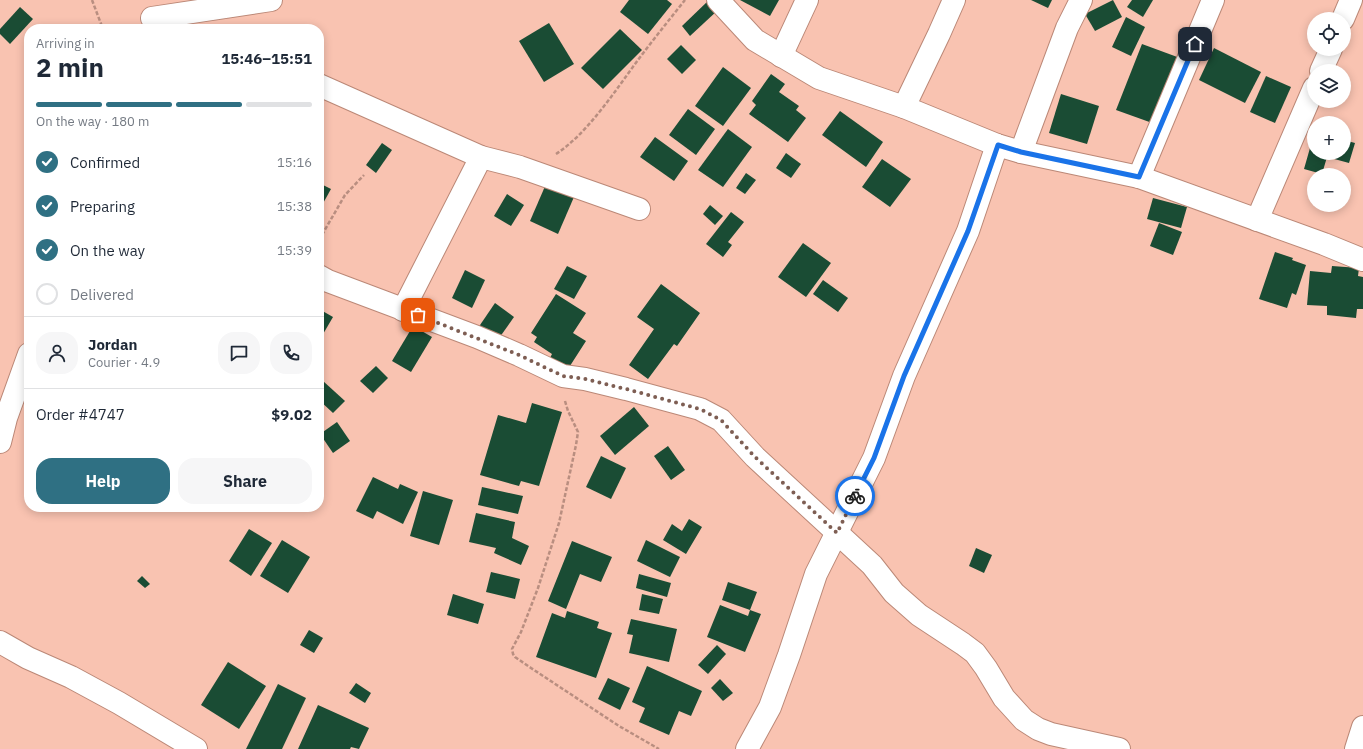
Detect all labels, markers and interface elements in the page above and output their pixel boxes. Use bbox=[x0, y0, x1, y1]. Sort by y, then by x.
map controls bbox=[1307, 12, 1351, 212]
button: locate bbox=[1307, 12, 1351, 56]
pin bbox=[1178, 27, 1212, 61]
icon: home bbox=[1184, 33, 1206, 55]
text: Arriving in bbox=[36, 35, 95, 52]
text: 15:46–15:51 bbox=[221, 49, 312, 68]
text: 2 min bbox=[36, 50, 104, 84]
button: layers bbox=[1307, 64, 1351, 108]
text: On the way · 180 m bbox=[36, 113, 149, 130]
button: + bbox=[1307, 116, 1351, 160]
icon: check bbox=[36, 151, 58, 173]
text: Confirmed bbox=[70, 153, 140, 172]
text: 15:16 bbox=[277, 154, 312, 171]
button: − bbox=[1307, 168, 1351, 212]
icon: check bbox=[36, 195, 58, 217]
text: Preparing bbox=[70, 197, 135, 216]
text: 15:38 bbox=[277, 198, 312, 215]
icon: check bbox=[36, 239, 58, 261]
text: On the way bbox=[70, 241, 145, 260]
text: 15:39 bbox=[277, 242, 312, 259]
text: Delivered bbox=[70, 285, 134, 304]
pin bbox=[401, 298, 435, 332]
icon: bag bbox=[407, 304, 429, 326]
button: person bbox=[36, 332, 78, 374]
button: chat bbox=[218, 332, 260, 374]
button: phone bbox=[270, 332, 312, 374]
text: Jordan bbox=[88, 335, 137, 354]
text: Courier · 4.9 bbox=[88, 354, 160, 371]
text: Order #4747 bbox=[36, 405, 125, 424]
text: $9.02 bbox=[271, 405, 312, 424]
button: Help bbox=[36, 458, 170, 504]
button: Share bbox=[178, 458, 312, 504]
courier bbox=[835, 476, 875, 516]
icon: bike bbox=[844, 485, 866, 507]

